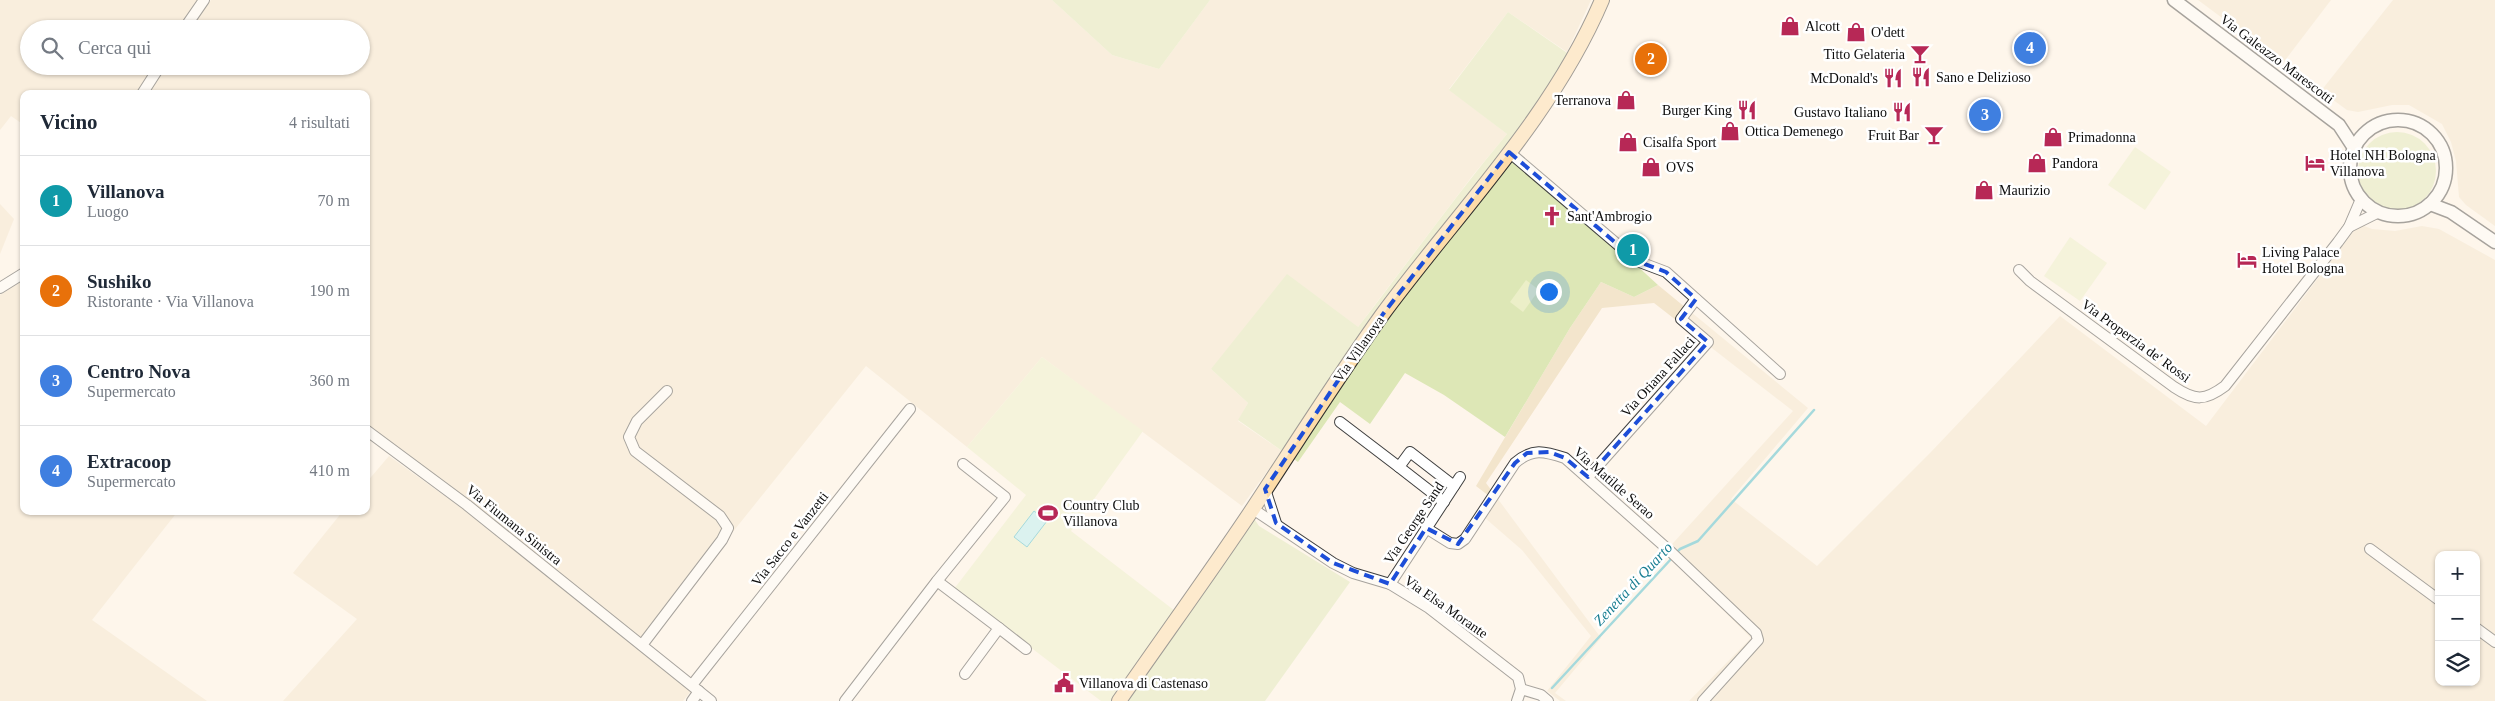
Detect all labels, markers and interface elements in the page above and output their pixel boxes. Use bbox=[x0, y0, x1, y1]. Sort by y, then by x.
street label: Via Galeazzo Marescotti bbox=[2217, 11, 2337, 107]
shop icon: Alcott bbox=[1779, 15, 1801, 37]
place label: Alcott bbox=[1805, 19, 1840, 34]
search box bbox=[20, 20, 370, 75]
shop icon: O'dett bbox=[1845, 21, 1867, 43]
place label: O'dett bbox=[1871, 25, 1905, 40]
pin: 4 bbox=[2014, 29, 2046, 67]
icon: search bbox=[38, 34, 66, 62]
text: Cerca qui bbox=[78, 37, 151, 58]
pin: 2 bbox=[1635, 40, 1667, 78]
bar icon: Titto Gelateria bbox=[1909, 43, 1931, 65]
place label: Titto Gelateria bbox=[1823, 47, 1906, 62]
restaurant icon: Sano e Delizioso bbox=[1910, 66, 1932, 88]
restaurant icon: McDonald's bbox=[1882, 67, 1904, 89]
place label: Sano e Delizioso bbox=[1936, 70, 2031, 85]
place label: McDonald's bbox=[1810, 71, 1878, 86]
shop icon: Terranova bbox=[1615, 89, 1637, 111]
place label: Terranova bbox=[1554, 93, 1612, 108]
pin: 3 bbox=[1969, 96, 2001, 134]
restaurant icon: Burger King bbox=[1736, 99, 1758, 121]
restaurant icon: Gustavo Italiano bbox=[1891, 101, 1913, 123]
place label: Burger King bbox=[1662, 103, 1732, 118]
place label: Gustavo Italiano bbox=[1794, 105, 1887, 120]
text: Vicino bbox=[40, 110, 98, 134]
text: 4 risultati bbox=[289, 114, 350, 131]
shop icon: Ottica Demenego bbox=[1719, 120, 1741, 142]
place label: Ottica Demenego bbox=[1745, 124, 1843, 139]
bar icon: Fruit Bar bbox=[1923, 124, 1945, 146]
shop icon: Primadonna bbox=[2042, 126, 2064, 148]
place label: Fruit Bar bbox=[1868, 128, 1919, 143]
place label: Primadonna bbox=[2068, 130, 2136, 145]
shop icon: Cisalfa Sport bbox=[1617, 131, 1639, 153]
place label: Cisalfa Sport bbox=[1643, 135, 1717, 150]
place label: Hotel NH Bologna Villanova bbox=[2330, 148, 2437, 179]
shop icon: Pandora bbox=[2026, 152, 2048, 174]
hotel icon: Hotel NH Bologna Villanova bbox=[2304, 152, 2326, 174]
shop icon: OVS bbox=[1640, 156, 1662, 178]
place label: Pandora bbox=[2052, 156, 2099, 171]
place label: OVS bbox=[1666, 160, 1694, 175]
shop icon: Maurizio bbox=[1973, 179, 1995, 201]
text: Villanova bbox=[87, 181, 164, 202]
place label: Maurizio bbox=[1999, 183, 2050, 198]
text: 1 bbox=[52, 192, 60, 209]
text: 70 m bbox=[318, 192, 350, 209]
text: Luogo bbox=[87, 203, 129, 220]
church icon: Sant'Ambrogio bbox=[1541, 205, 1563, 227]
place label: Sant'Ambrogio bbox=[1567, 209, 1652, 224]
pin: 1 bbox=[1617, 231, 1649, 269]
place label: Living Palace Hotel Bologna bbox=[2262, 245, 2345, 276]
hotel icon: Living Palace Hotel Bologna bbox=[2236, 249, 2258, 271]
text: Sushiko bbox=[87, 271, 151, 292]
your location bbox=[1536, 279, 1562, 305]
text: 2 bbox=[52, 282, 60, 299]
text: 190 m bbox=[310, 282, 350, 299]
text: Ristorante · Via Villanova bbox=[87, 293, 254, 310]
street label: Via Properzia de' Rossi bbox=[2079, 297, 2193, 385]
street label: Via Villanova bbox=[1331, 313, 1388, 385]
street label: Via Oriana Fallaci bbox=[1618, 334, 1698, 420]
text: Centro Nova bbox=[87, 361, 191, 382]
text: 3 bbox=[52, 372, 60, 389]
text: 360 m bbox=[310, 372, 350, 389]
text: Supermercato bbox=[87, 383, 176, 400]
street label: Via Matilde Serao bbox=[1571, 444, 1657, 522]
text: Extracoop bbox=[87, 451, 171, 472]
text: 4 bbox=[52, 462, 60, 479]
text: 410 m bbox=[310, 462, 350, 479]
text: Supermercato bbox=[87, 473, 176, 490]
street label: Via George Sand bbox=[1381, 479, 1447, 567]
street label: Via Fiumana Sinistra bbox=[463, 482, 565, 568]
street label: Via Sacco e Vanzetti bbox=[749, 489, 831, 589]
place label: Country Club Villanova bbox=[1063, 498, 1140, 529]
sports icon: Country Club Villanova bbox=[1037, 502, 1059, 524]
water label: Zenetta di Quarto bbox=[1590, 539, 1676, 629]
map controls bbox=[2435, 551, 2480, 686]
button: + bbox=[2435, 551, 2480, 596]
street label: Via Elsa Morante bbox=[1402, 573, 1490, 641]
button: − bbox=[2435, 596, 2480, 641]
button: layers bbox=[2435, 641, 2480, 686]
public building icon: Villanova di Castenaso bbox=[1053, 672, 1075, 694]
place label: Villanova di Castenaso bbox=[1079, 676, 1208, 691]

